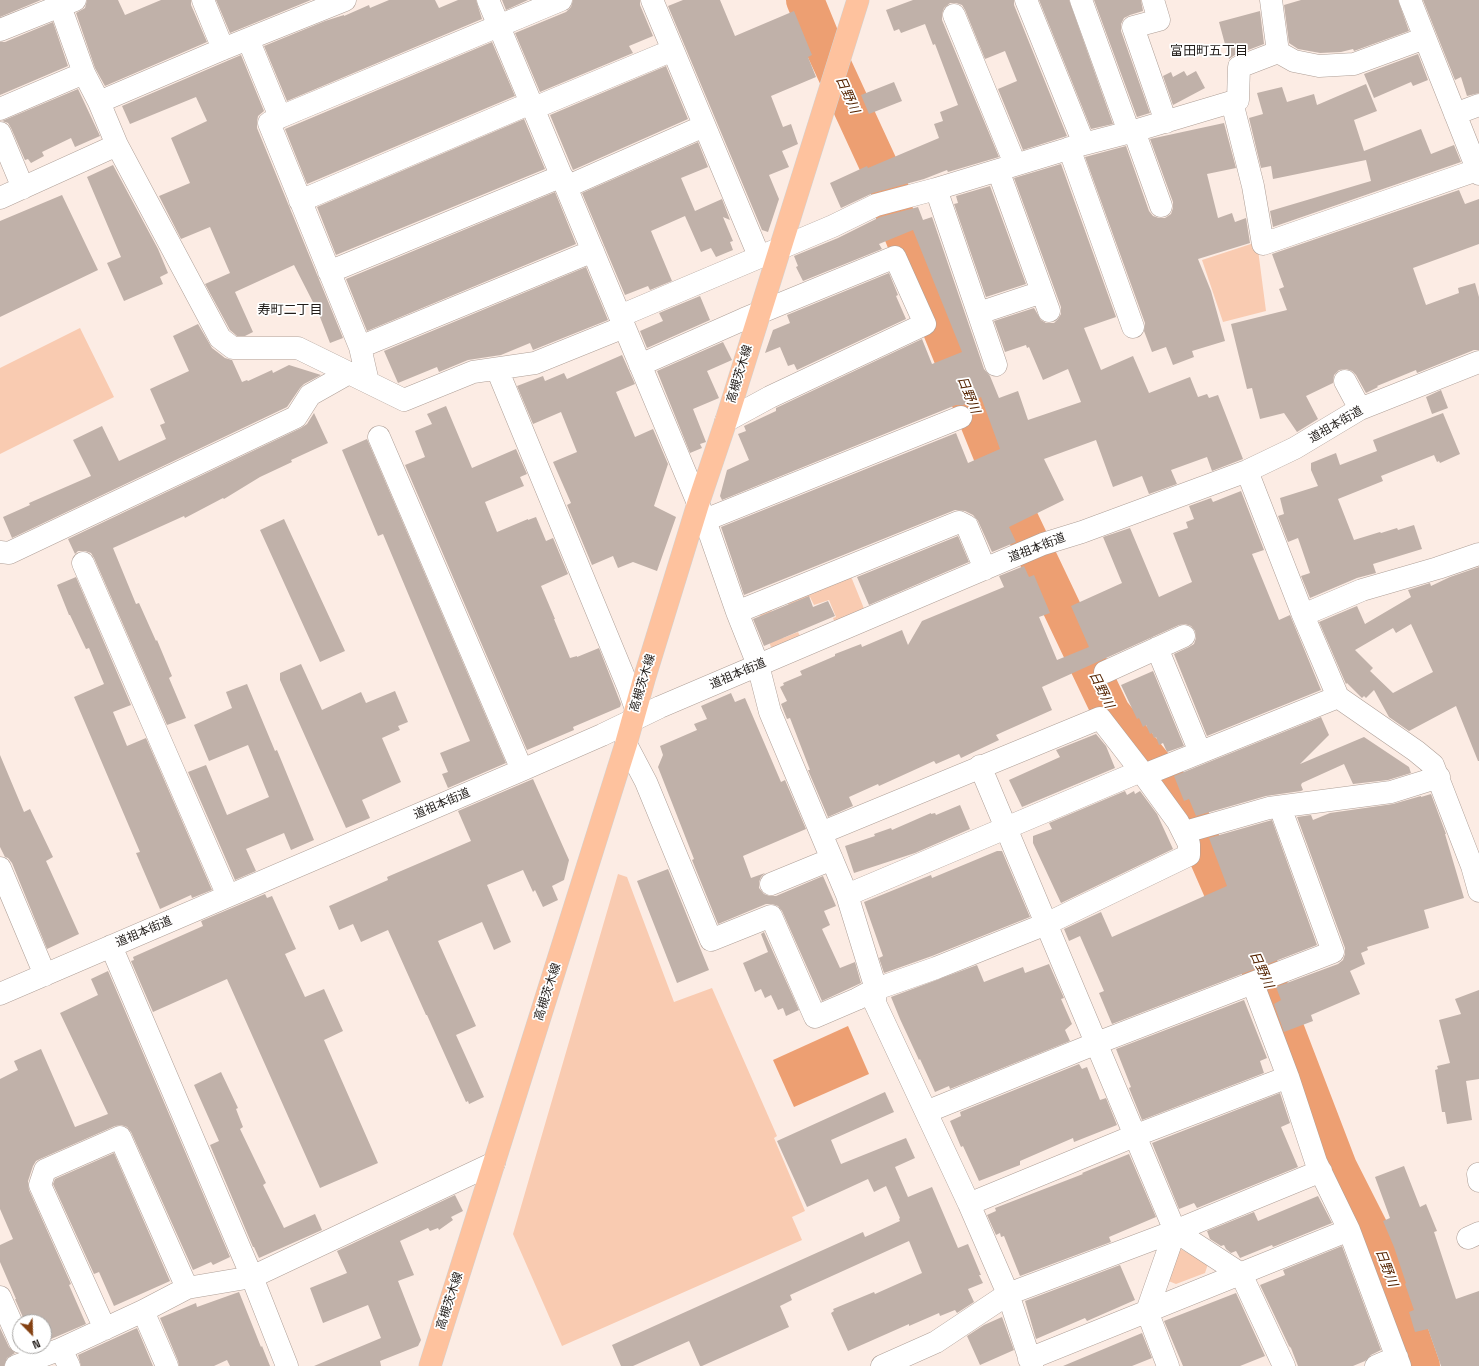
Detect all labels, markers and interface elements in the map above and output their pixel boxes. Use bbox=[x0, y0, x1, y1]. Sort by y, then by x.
district label: 富田町五丁目 bbox=[1170, 43, 1248, 59]
water label: 日野川 bbox=[832, 74, 862, 116]
district label: 寿町二丁目 bbox=[258, 302, 322, 318]
street label: 高槻茨木線 bbox=[724, 343, 756, 405]
water label: 日野川 bbox=[953, 374, 983, 416]
street label: 道祖本街道 bbox=[1306, 404, 1366, 446]
street label: 道祖本街道 bbox=[1006, 531, 1068, 565]
street label: 高槻茨木線 bbox=[627, 652, 659, 714]
street label: 道祖本街道 bbox=[708, 656, 768, 692]
water label: 日野川 bbox=[1085, 669, 1117, 711]
street label: 道祖本街道 bbox=[412, 786, 472, 822]
street label: 道祖本街道 bbox=[114, 914, 174, 950]
water label: 日野川 bbox=[1246, 949, 1276, 991]
street label: 高槻茨木線 bbox=[532, 961, 564, 1023]
water label: 日野川 bbox=[1372, 1247, 1400, 1289]
street label: 高槻茨木線 bbox=[434, 1270, 466, 1332]
north arrow bbox=[12, 1314, 52, 1354]
text: N bbox=[30, 1336, 42, 1352]

